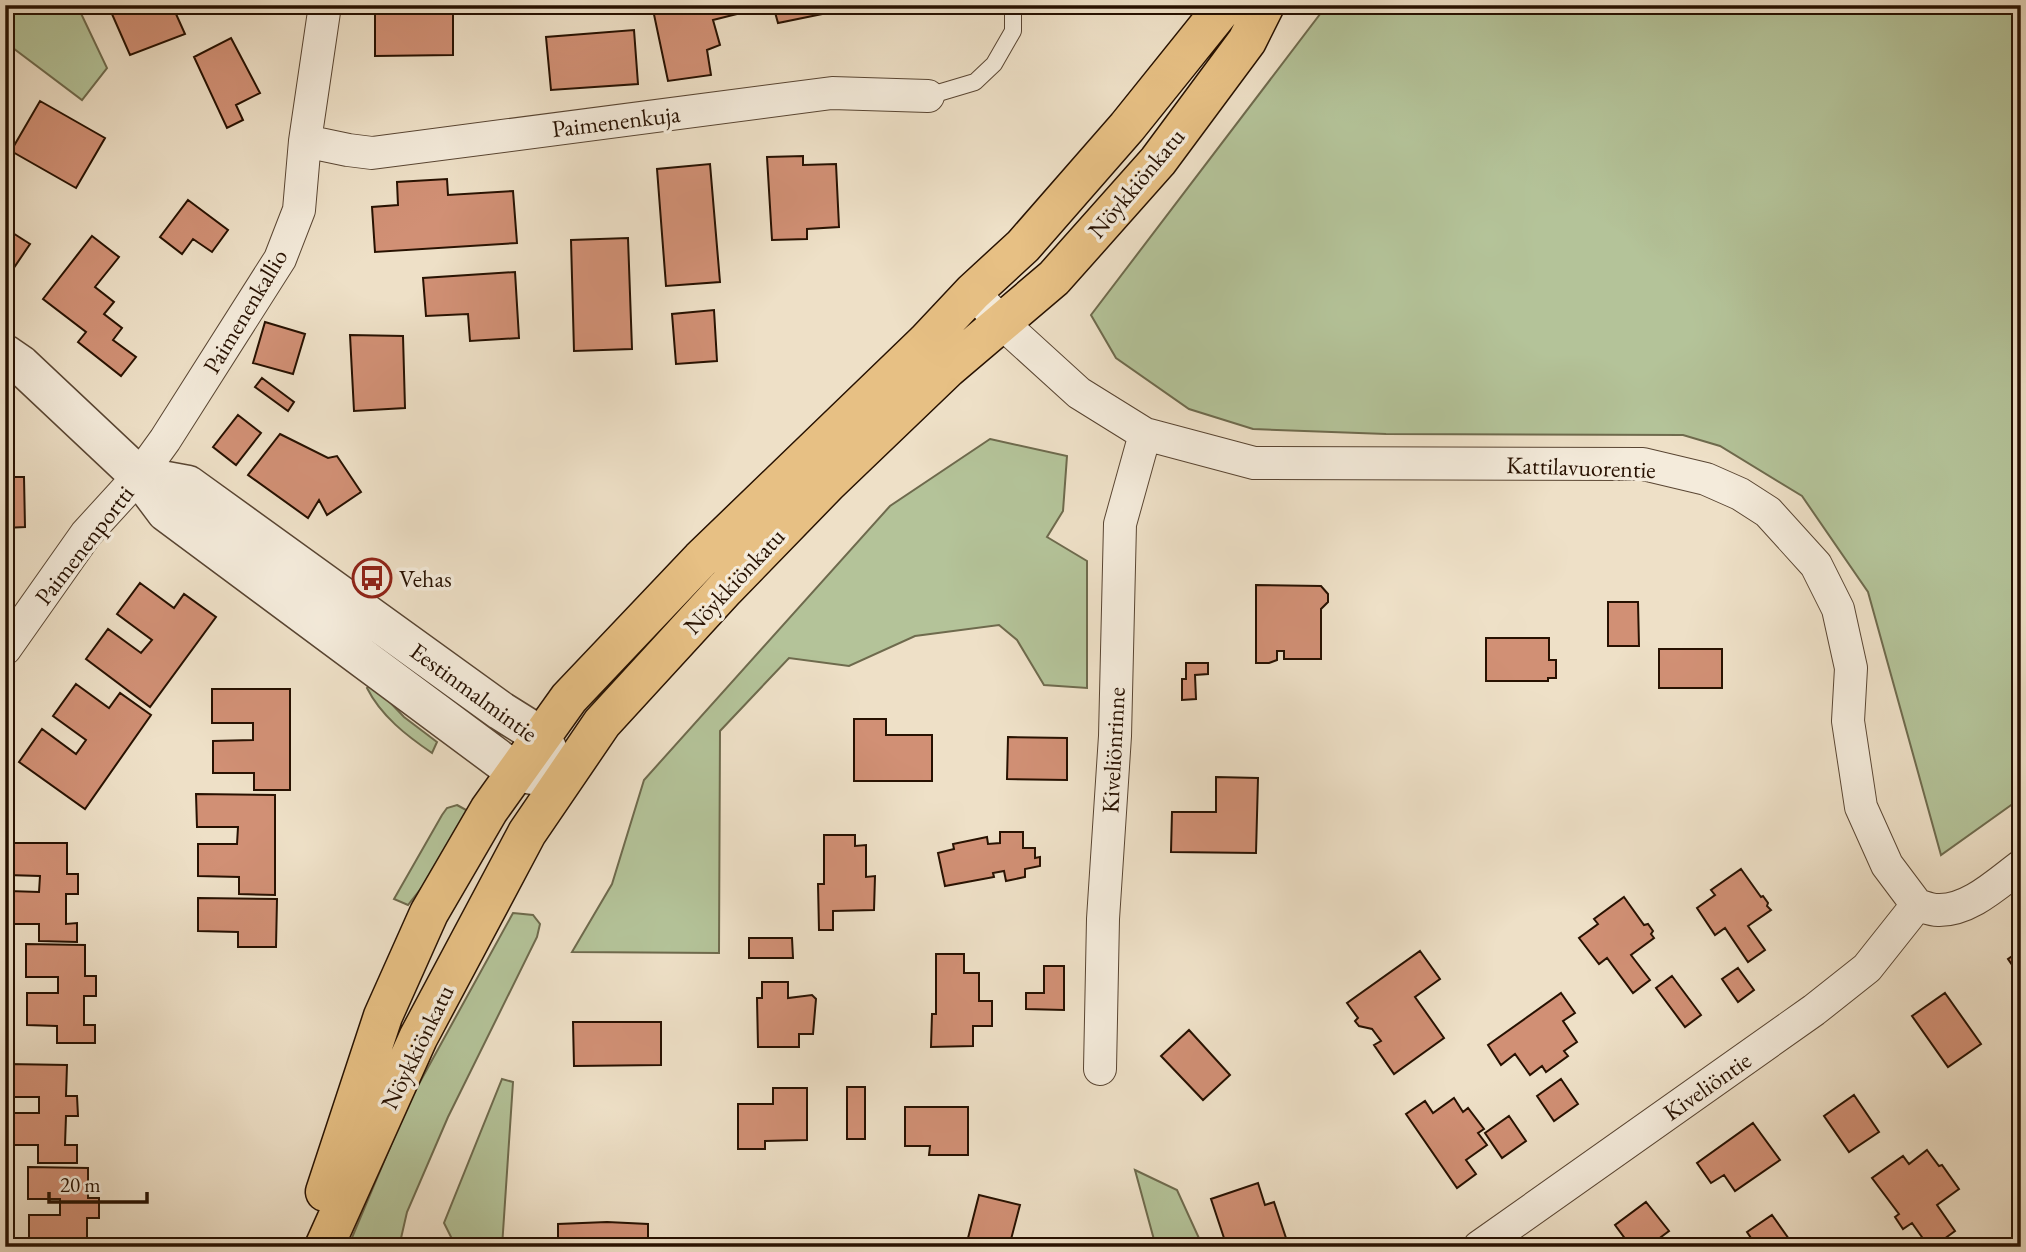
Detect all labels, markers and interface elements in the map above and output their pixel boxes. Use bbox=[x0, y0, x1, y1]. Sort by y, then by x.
street label: Paimenenkuja bbox=[550, 98, 682, 144]
street label: Nöykkiönkatu bbox=[1081, 121, 1191, 245]
street label: Paimenenkallio bbox=[196, 243, 294, 379]
street label: Kattilavuorentie bbox=[1506, 449, 1656, 485]
street label: Paimenenportti bbox=[28, 479, 140, 611]
street label: Nöykkiönkatu bbox=[677, 521, 792, 641]
bus stop icon: Vehas bbox=[351, 557, 393, 599]
place label: Vehas bbox=[399, 563, 452, 594]
street label: Eestinmalmintie bbox=[404, 635, 544, 749]
street label: Kiveliönrinne bbox=[1094, 686, 1132, 814]
street label: Nöykkiönkatu bbox=[374, 979, 461, 1114]
street label: Kiveliöntie bbox=[1657, 1044, 1757, 1128]
scale bar bbox=[49, 1161, 147, 1205]
text: 20 m bbox=[60, 1171, 101, 1198]

